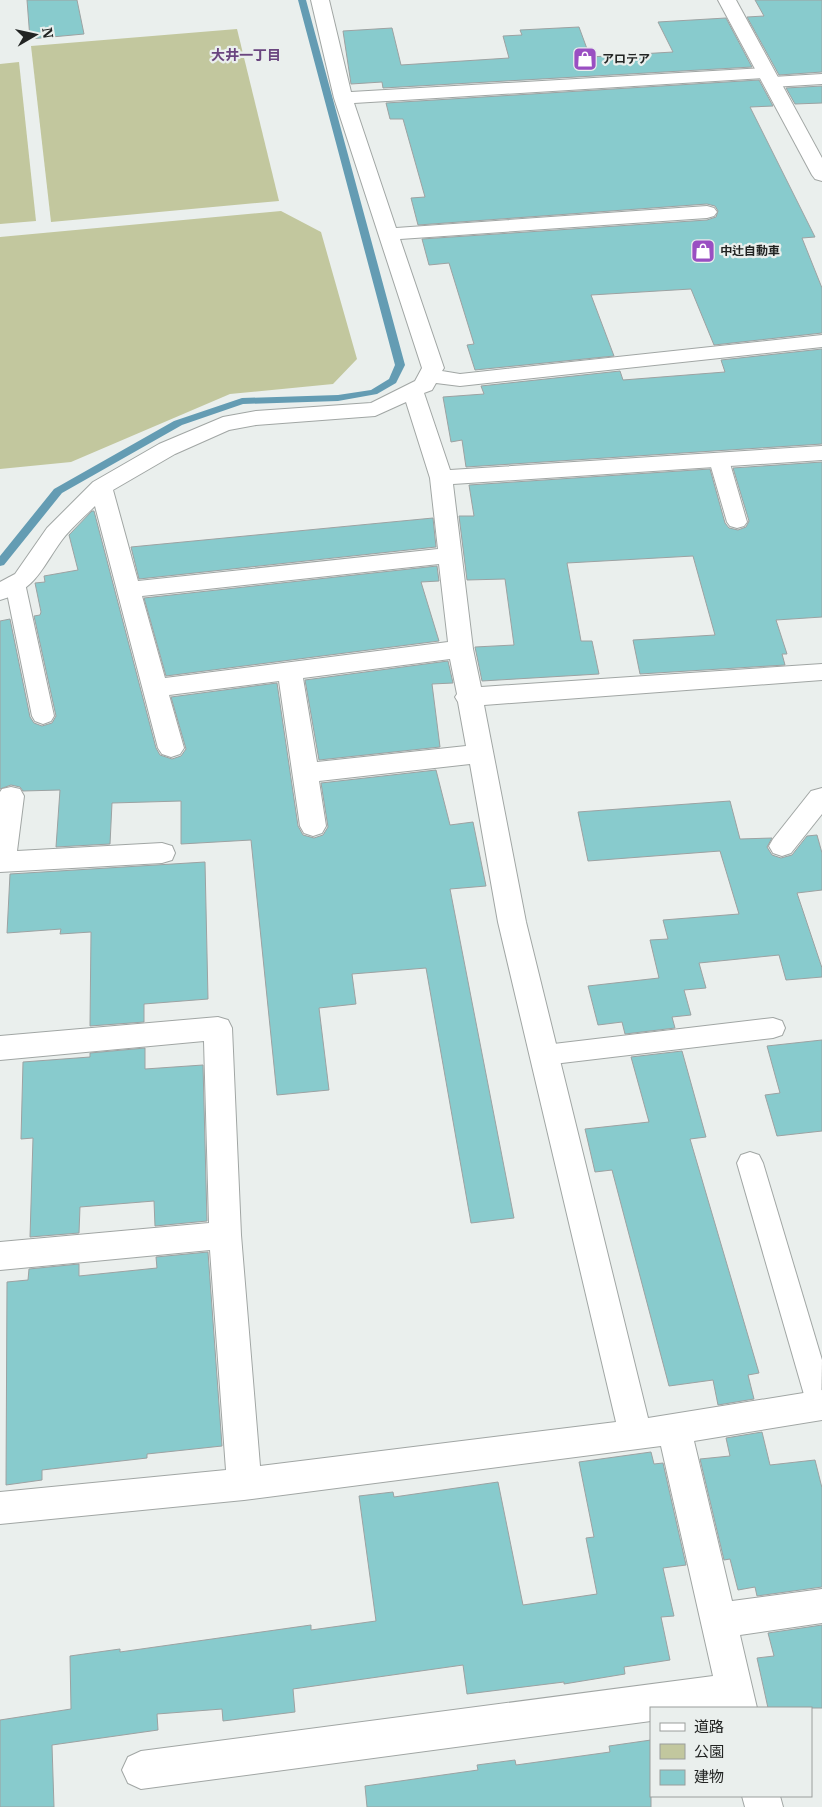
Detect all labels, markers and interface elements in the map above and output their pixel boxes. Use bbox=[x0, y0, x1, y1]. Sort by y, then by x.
north arrow bbox=[10, 10, 60, 60]
text: N bbox=[38, 26, 58, 40]
district label: 大井一丁目 bbox=[211, 46, 281, 64]
shop icon: アロテア bbox=[572, 46, 598, 72]
place label: アロテア bbox=[602, 51, 650, 66]
shop icon: 中辻自動車 bbox=[690, 238, 716, 264]
place label: 中辻自動車 bbox=[720, 243, 780, 258]
legend bbox=[650, 1707, 812, 1797]
text: 道路 bbox=[694, 1717, 724, 1736]
text: 公園 bbox=[694, 1742, 724, 1761]
text: 建物 bbox=[694, 1767, 724, 1786]

